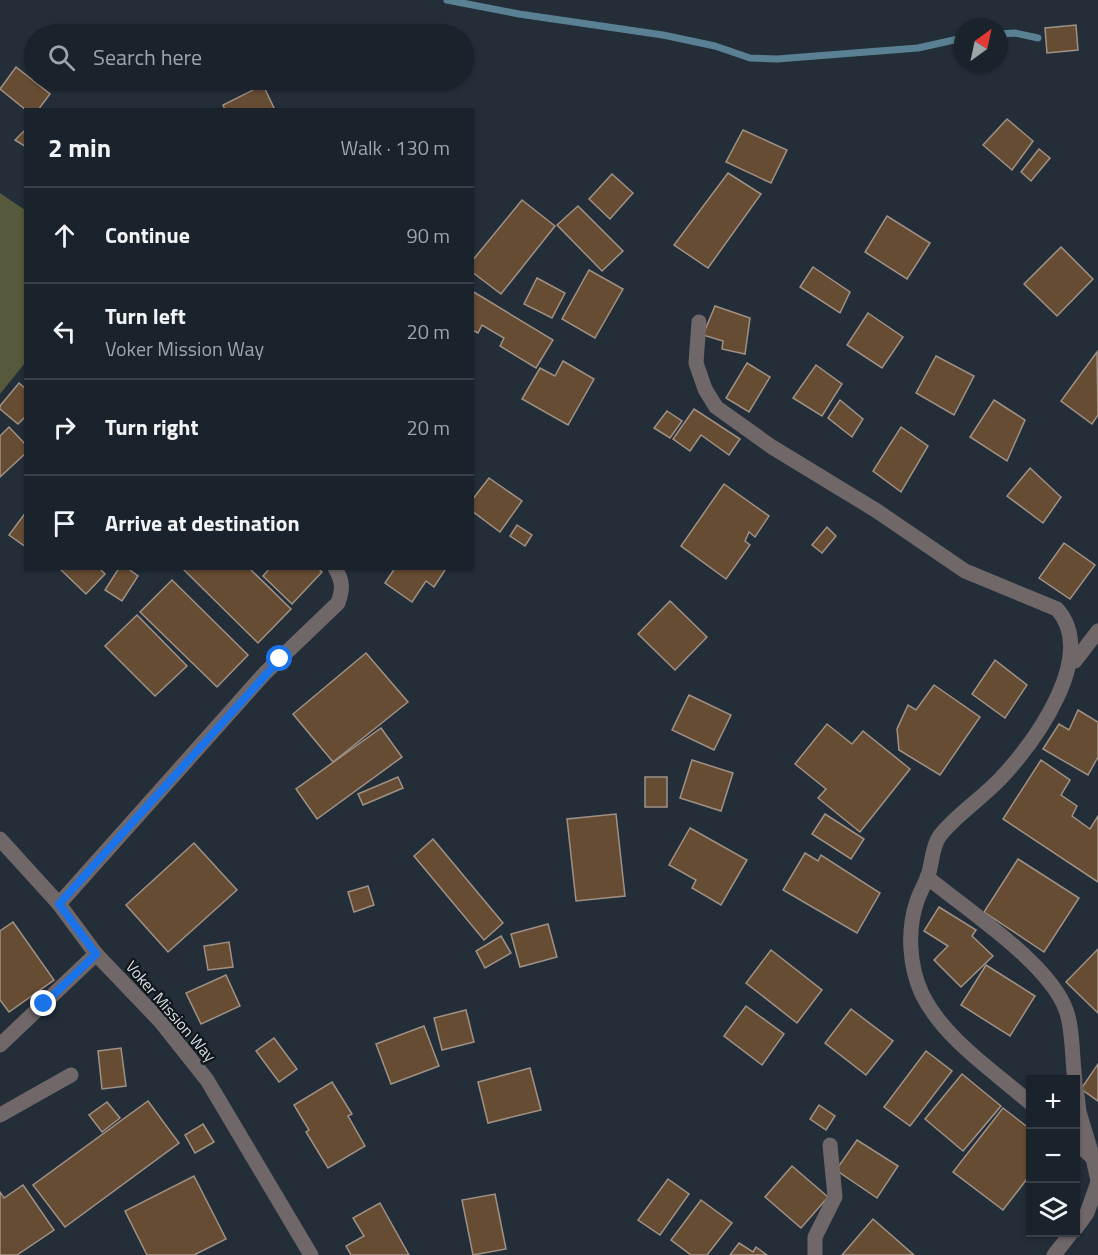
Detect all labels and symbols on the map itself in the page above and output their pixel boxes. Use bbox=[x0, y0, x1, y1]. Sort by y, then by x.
north arrow bbox=[954, 18, 1008, 72]
route start bbox=[266, 645, 292, 671]
street label: Voker Mission Way bbox=[120, 955, 222, 1067]
route end bbox=[30, 990, 56, 1016]

